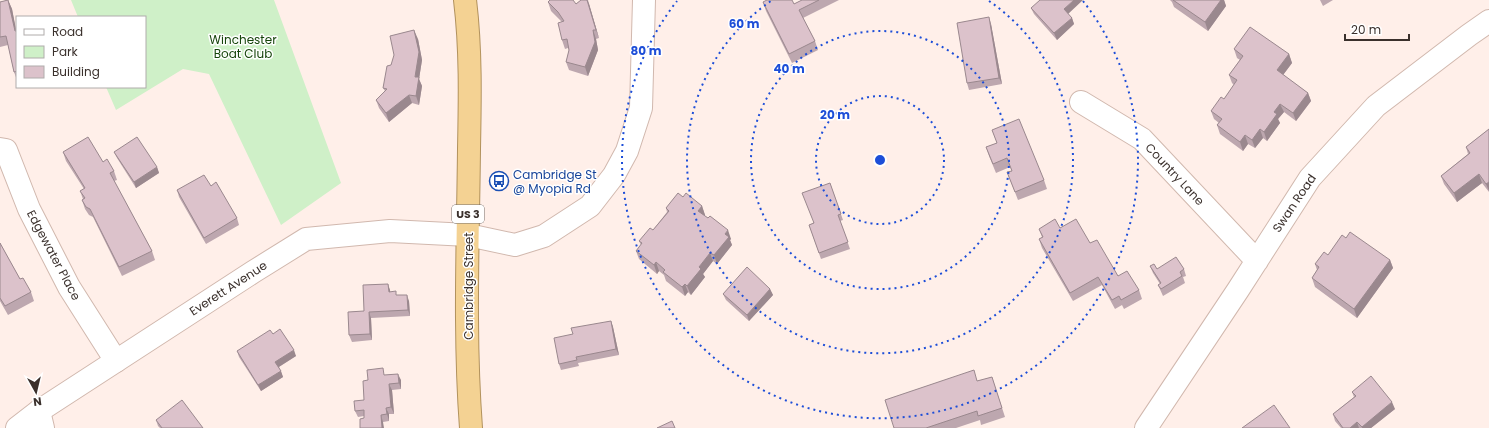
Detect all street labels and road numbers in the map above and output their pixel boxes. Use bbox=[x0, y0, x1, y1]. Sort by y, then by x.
street label: Country Lane bbox=[1142, 139, 1208, 209]
street label: Swan Road bbox=[1268, 170, 1320, 236]
road number: US 3 bbox=[452, 205, 484, 223]
street label: Edgewater Place bbox=[23, 207, 85, 303]
street label: Cambridge Street bbox=[460, 232, 477, 340]
street label: Everett Avenue bbox=[186, 257, 270, 319]

